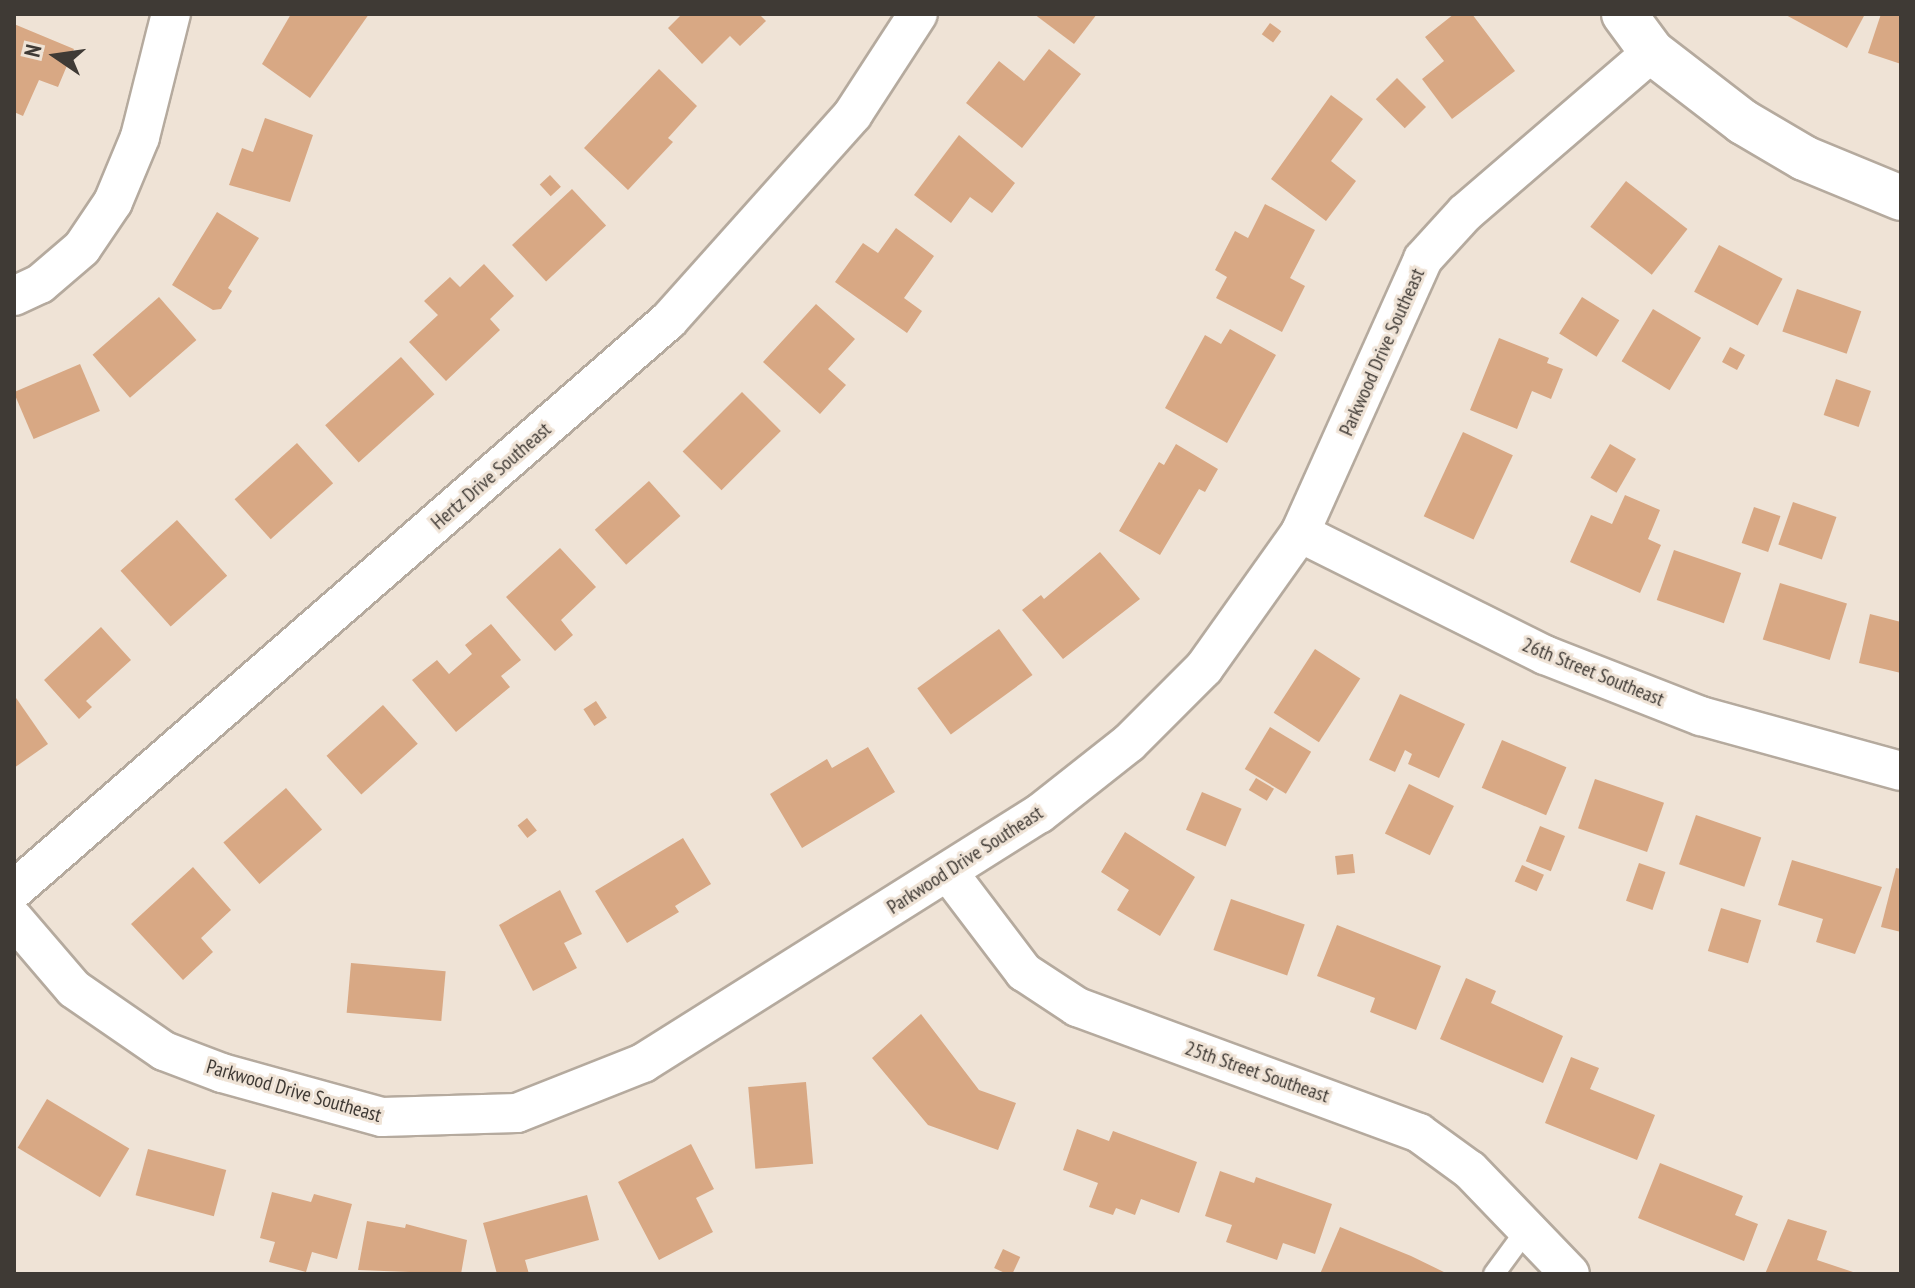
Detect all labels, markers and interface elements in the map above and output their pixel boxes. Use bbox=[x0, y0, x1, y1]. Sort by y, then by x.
north arrow bbox=[16, 16, 96, 96]
text: N bbox=[18, 42, 48, 60]
street label: Parkwood Drive Southeast bbox=[1334, 265, 1430, 439]
street label: Hertz Drive Southeast bbox=[426, 417, 556, 535]
street label: 26th Street Southeast bbox=[1519, 633, 1667, 711]
street label: Parkwood Drive Southeast bbox=[883, 801, 1047, 919]
street label: 25th Street Southeast bbox=[1182, 1036, 1332, 1108]
street label: Parkwood Drive Southeast bbox=[204, 1055, 384, 1127]

